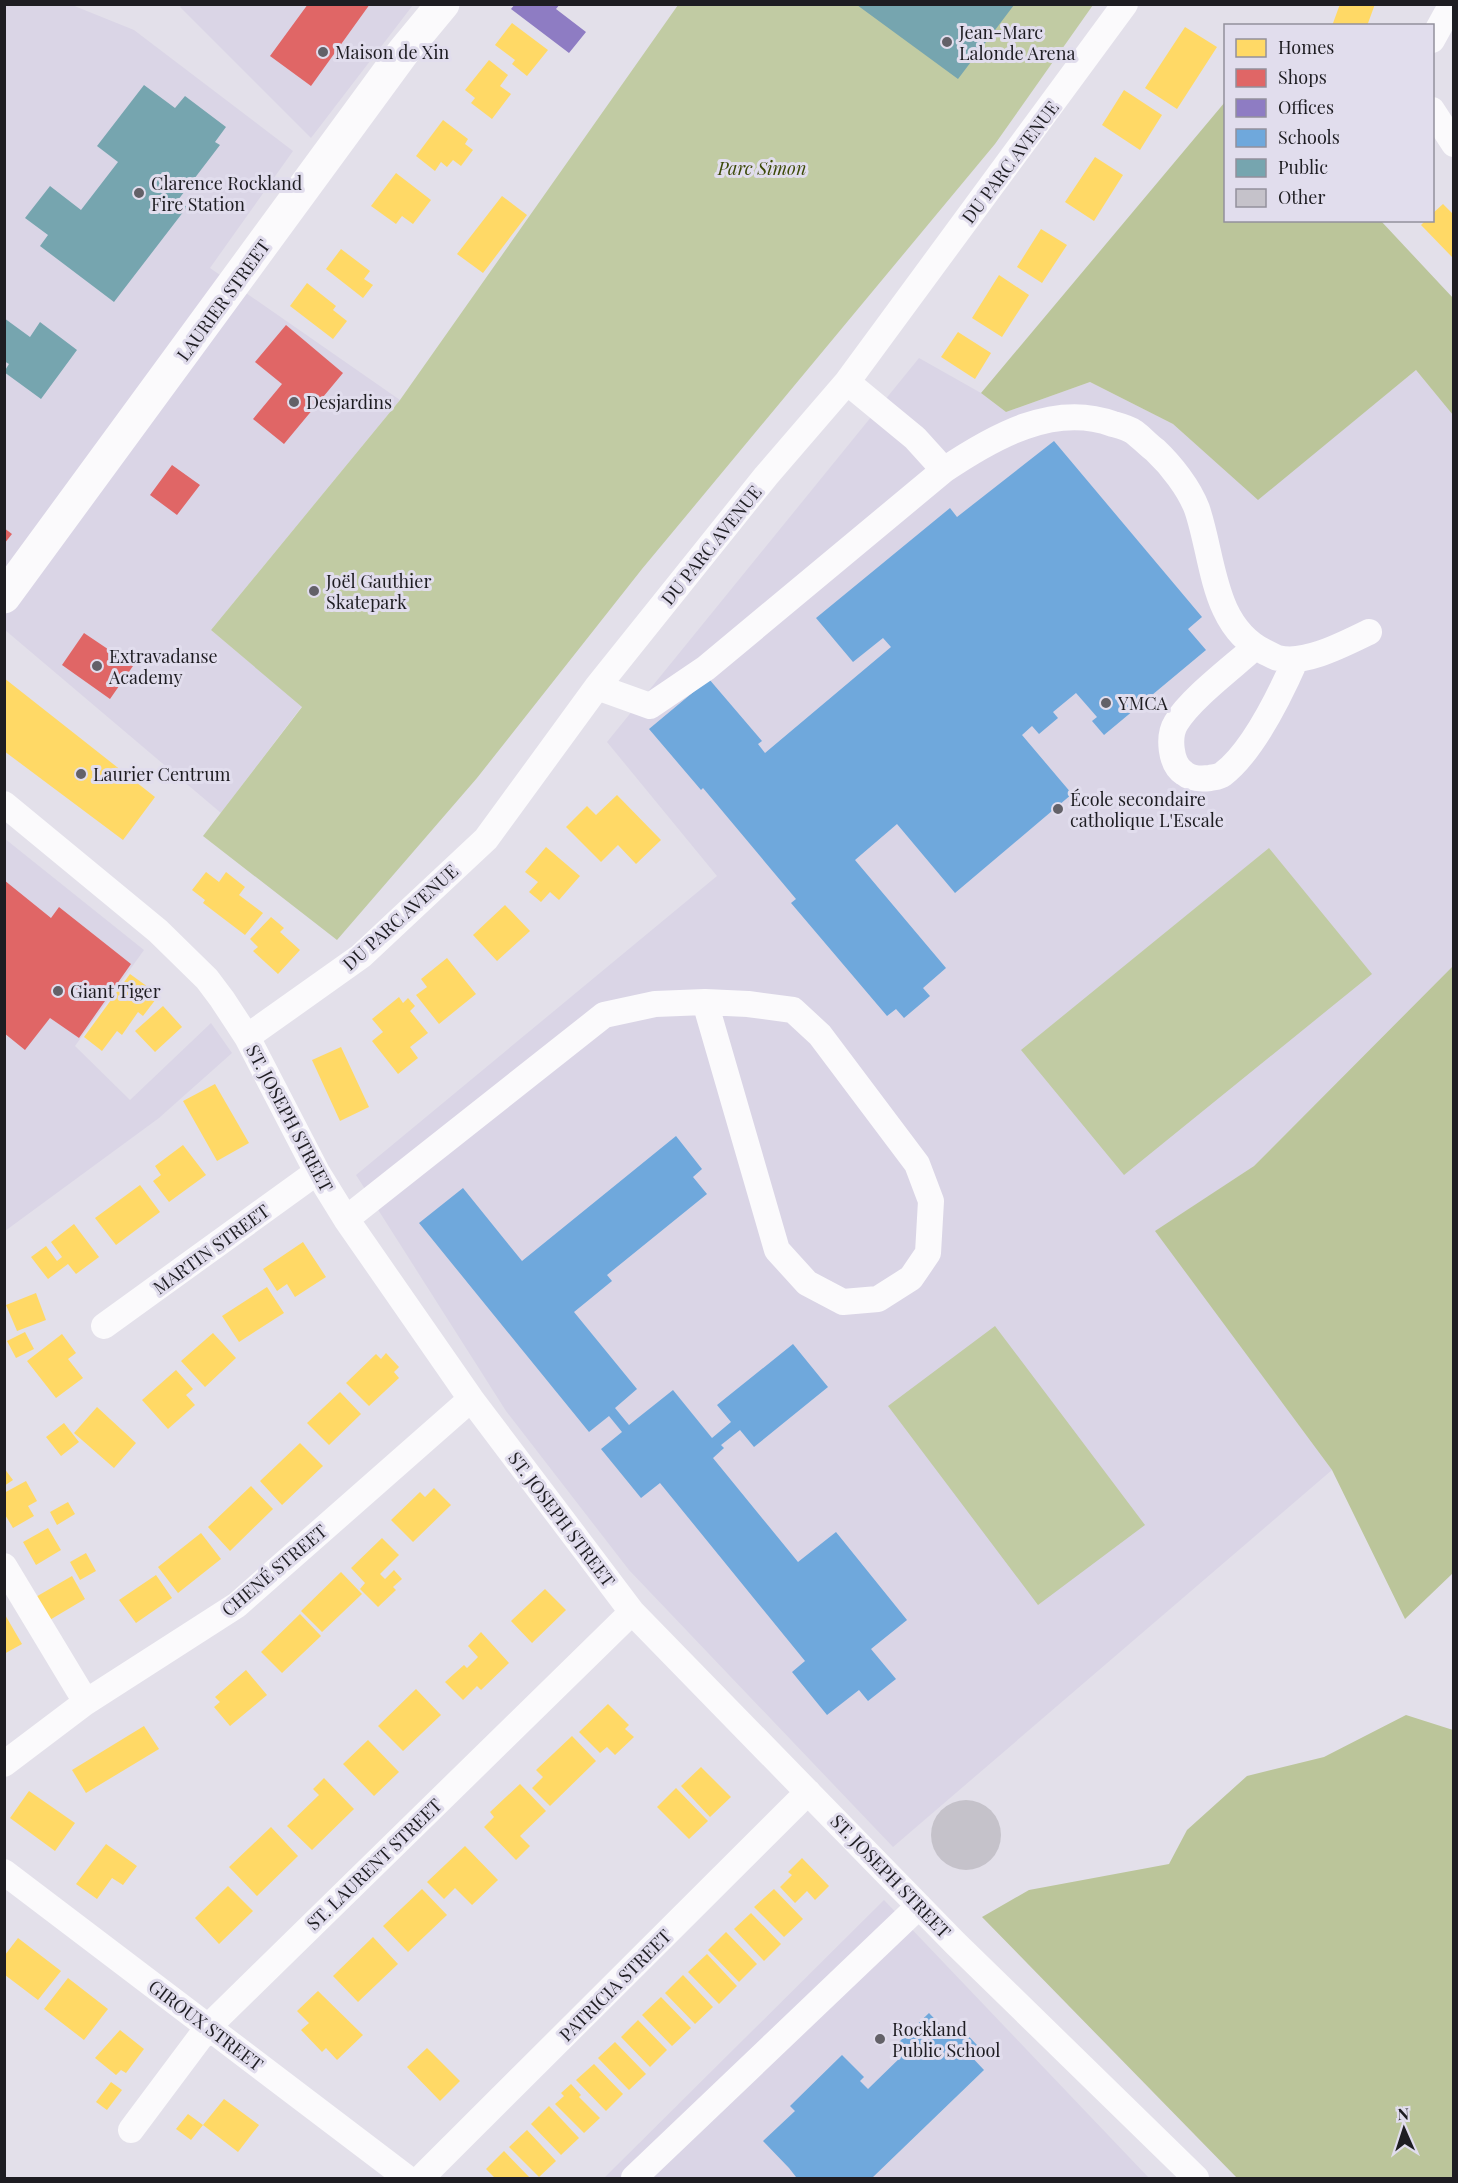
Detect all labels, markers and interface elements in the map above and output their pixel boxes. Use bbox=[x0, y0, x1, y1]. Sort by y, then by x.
place label: Jean-Marc Lalonde Arena bbox=[958, 20, 1075, 65]
legend bbox=[1224, 24, 1434, 222]
marker: Jean-Marc Lalonde Arena bbox=[940, 35, 954, 49]
text: Homes bbox=[1278, 35, 1334, 59]
place label: Maison de Xin bbox=[335, 40, 449, 64]
marker: Maison de Xin bbox=[316, 45, 330, 59]
text: Shops bbox=[1278, 65, 1327, 89]
text: Offices bbox=[1278, 95, 1334, 119]
street label: DU PARC AVENUE bbox=[956, 96, 1064, 228]
text: Schools bbox=[1278, 125, 1340, 149]
text: Public bbox=[1278, 155, 1328, 179]
park label: Parc Simon bbox=[717, 156, 806, 180]
place label: Clarence Rockland Fire Station bbox=[151, 171, 303, 216]
text: Other bbox=[1278, 185, 1325, 209]
marker: Clarence Rockland Fire Station bbox=[132, 186, 146, 200]
street label: LAURIER STREET bbox=[171, 234, 275, 366]
place label: Desjardins bbox=[306, 390, 392, 414]
marker: Desjardins bbox=[287, 395, 301, 409]
street label: DU PARC AVENUE bbox=[655, 480, 767, 610]
place label: Joël Gauthier Skatepark bbox=[325, 569, 431, 614]
marker: Joël Gauthier Skatepark bbox=[307, 584, 321, 598]
place label: Extravadanse Academy bbox=[108, 644, 218, 689]
marker: Extravadanse Academy bbox=[90, 659, 104, 673]
place label: YMCA bbox=[1117, 691, 1169, 715]
marker: YMCA bbox=[1099, 696, 1113, 710]
place label: Laurier Centrum bbox=[93, 762, 231, 786]
marker: Laurier Centrum bbox=[74, 767, 88, 781]
place label: École secondaire catholique L'Escale bbox=[1070, 787, 1224, 832]
marker: École secondaire catholique L'Escale bbox=[1051, 802, 1065, 816]
street label: DU PARC AVENUE bbox=[337, 859, 463, 975]
place label: Giant Tiger bbox=[70, 979, 161, 1003]
marker: Giant Tiger bbox=[51, 984, 65, 998]
street label: ST. JOSEPH STREET bbox=[241, 1040, 339, 1196]
street label: MARTIN STREET bbox=[148, 1199, 274, 1299]
street label: ST. JOSEPH STREET bbox=[503, 1447, 621, 1591]
street label: CHENÉ STREET bbox=[216, 1519, 332, 1621]
street label: ST. LAURENT STREET bbox=[301, 1793, 447, 1935]
street label: ST. JOSEPH STREET bbox=[826, 1809, 956, 1943]
street label: PATRICIA STREET bbox=[554, 1924, 676, 2046]
street label: GIROUX STREET bbox=[144, 1974, 268, 2076]
place label: Rockland Public School bbox=[892, 2017, 1000, 2062]
marker: Rockland Public School bbox=[873, 2032, 887, 2046]
north arrow bbox=[1374, 2099, 1434, 2159]
text: N bbox=[1397, 2103, 1410, 2124]

